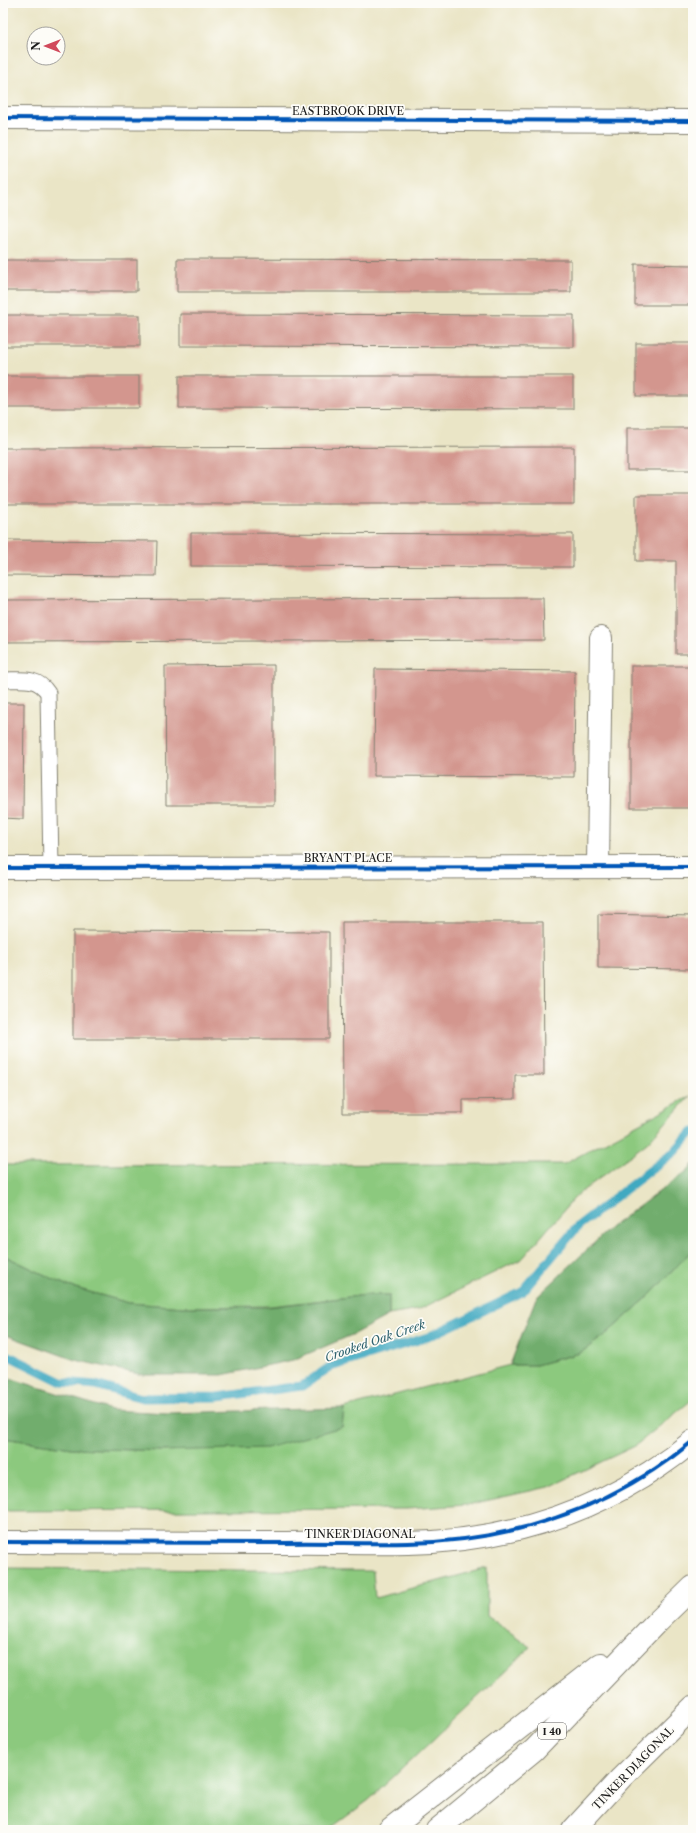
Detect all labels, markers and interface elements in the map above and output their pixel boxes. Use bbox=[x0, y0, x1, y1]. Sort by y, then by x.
north arrow bbox=[26, 26, 66, 66]
text: N bbox=[29, 41, 43, 51]
street label: EASTBROOK DRIVE bbox=[292, 104, 404, 118]
street label: BRYANT PLACE bbox=[304, 851, 393, 865]
water label: Crooked Oak Creek bbox=[323, 1316, 428, 1365]
street label: TINKER DIAGONAL bbox=[304, 1527, 416, 1541]
road number: I 40 bbox=[538, 1723, 566, 1739]
street label: TINKER DIAGONAL bbox=[589, 1723, 677, 1813]

